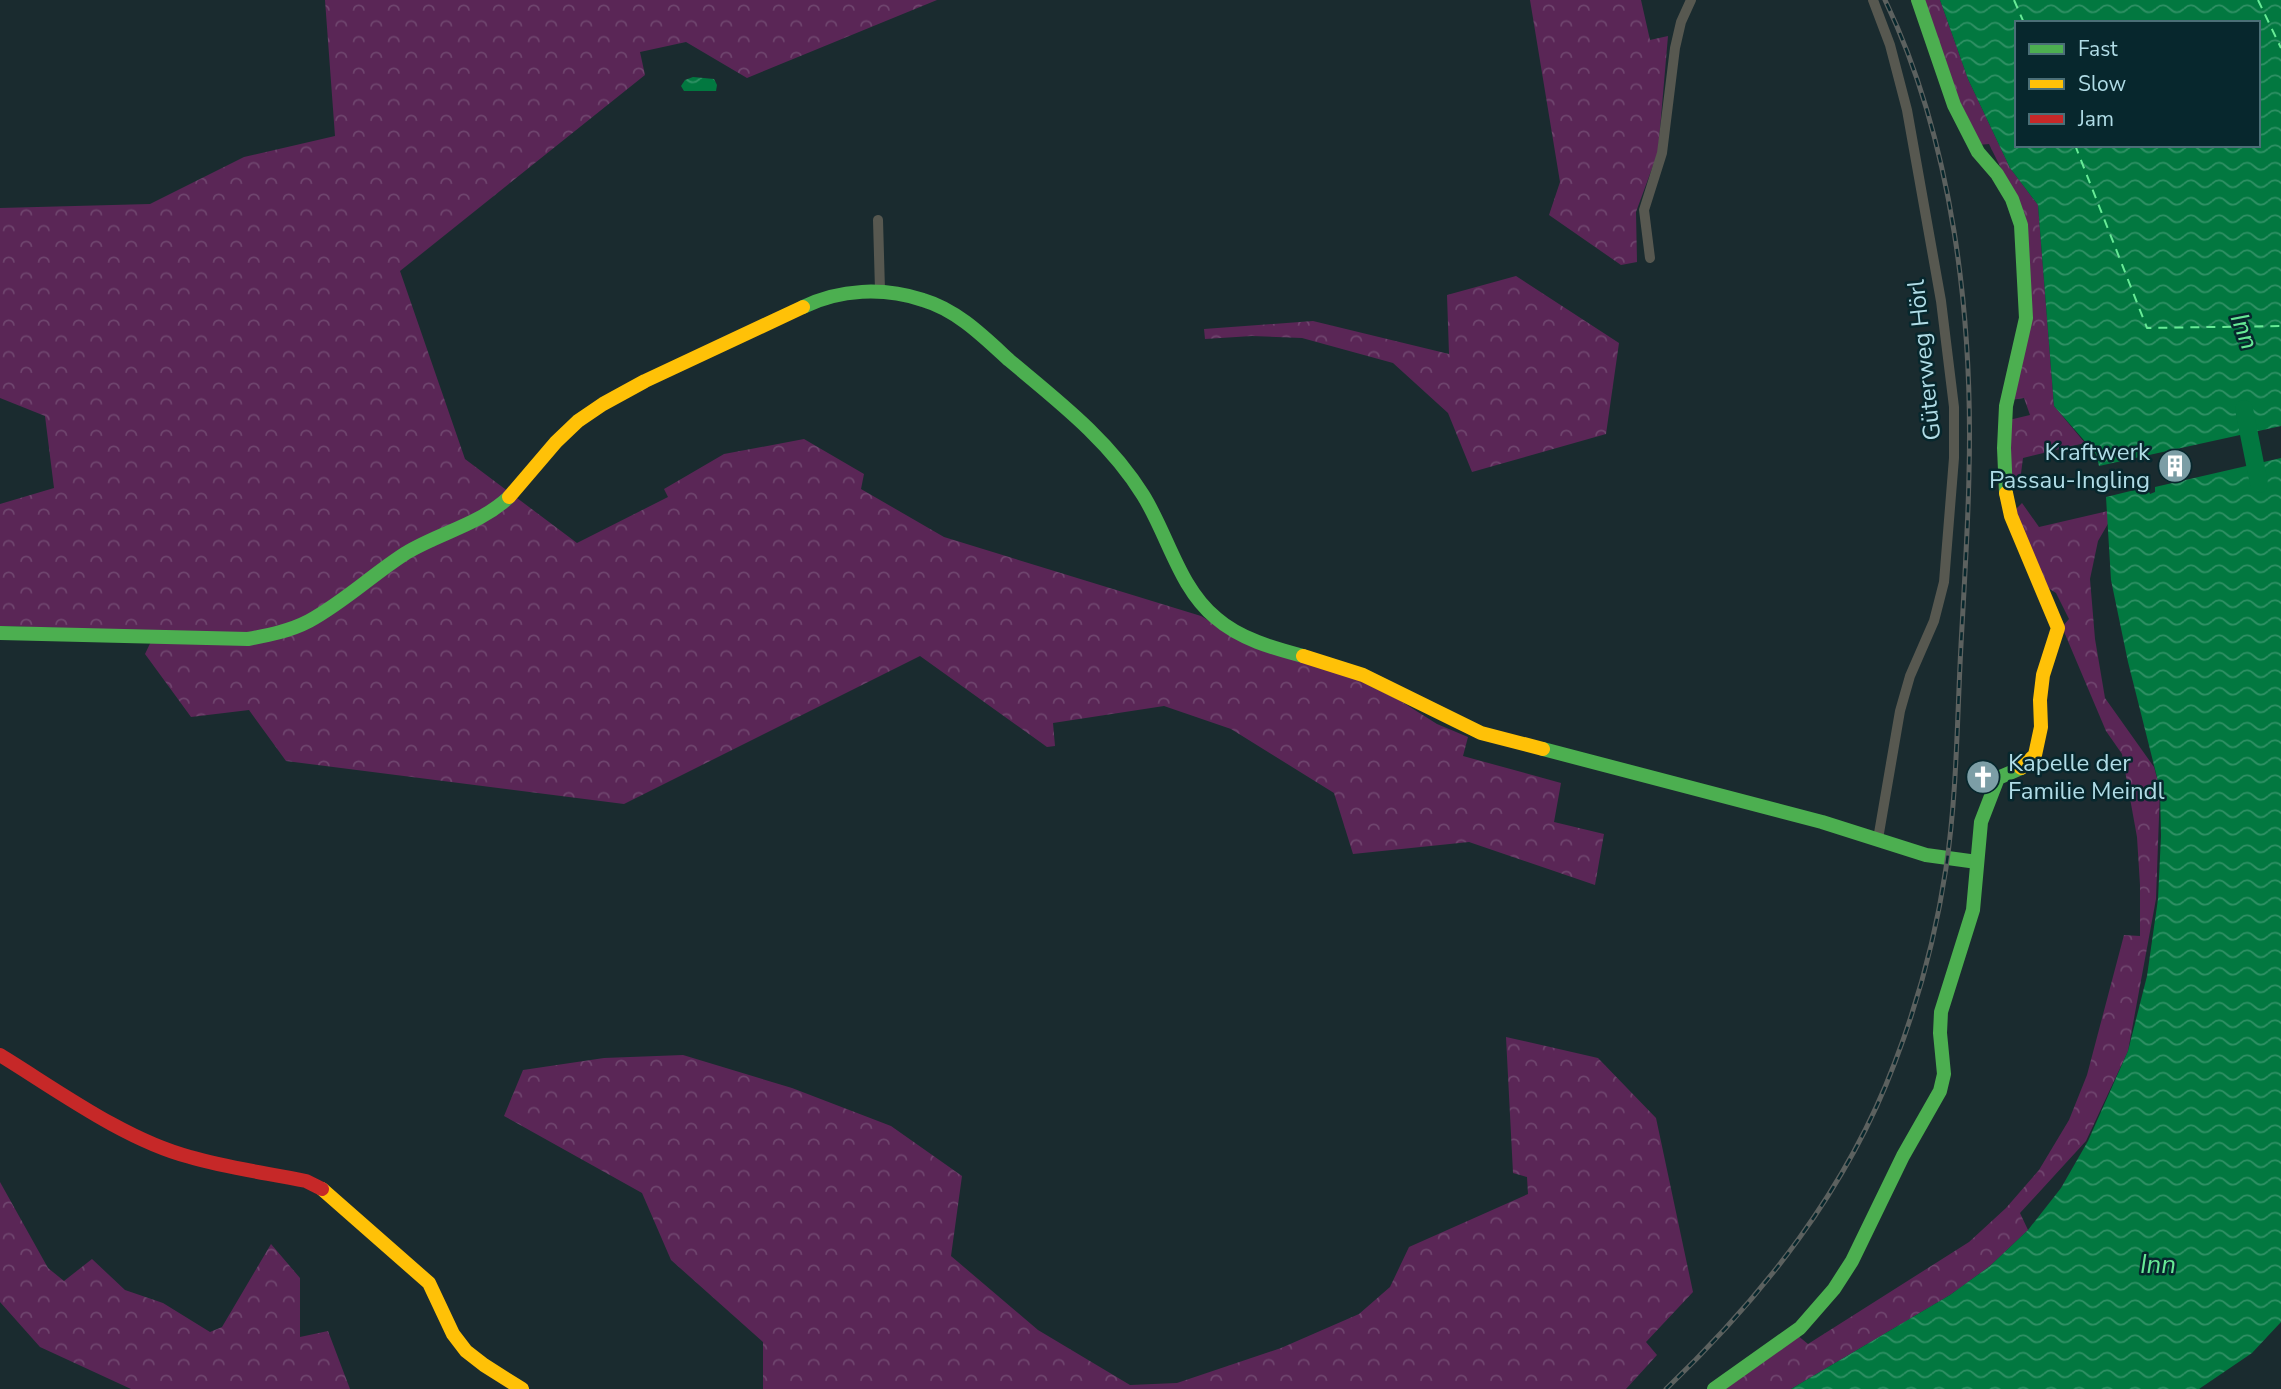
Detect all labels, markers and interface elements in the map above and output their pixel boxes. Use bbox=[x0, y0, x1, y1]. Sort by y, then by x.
legend bbox=[2015, 21, 2260, 147]
text: Fast bbox=[2078, 35, 2118, 63]
text: Slow bbox=[2078, 70, 2127, 98]
text: Jam bbox=[2077, 105, 2114, 133]
street label: Güterweg Hörl bbox=[1900, 278, 1948, 442]
water label: Inn bbox=[2222, 308, 2267, 354]
place label: Kraftwerk Passau-Ingling bbox=[1989, 436, 2151, 496]
building icon: Kraftwerk Passau-Ingling bbox=[2156, 447, 2194, 485]
place label: Kapelle der Familie Meindl bbox=[2008, 747, 2165, 807]
church icon: Kapelle der Familie Meindl bbox=[1964, 758, 2002, 796]
water label: Inn bbox=[2140, 1247, 2176, 1282]

